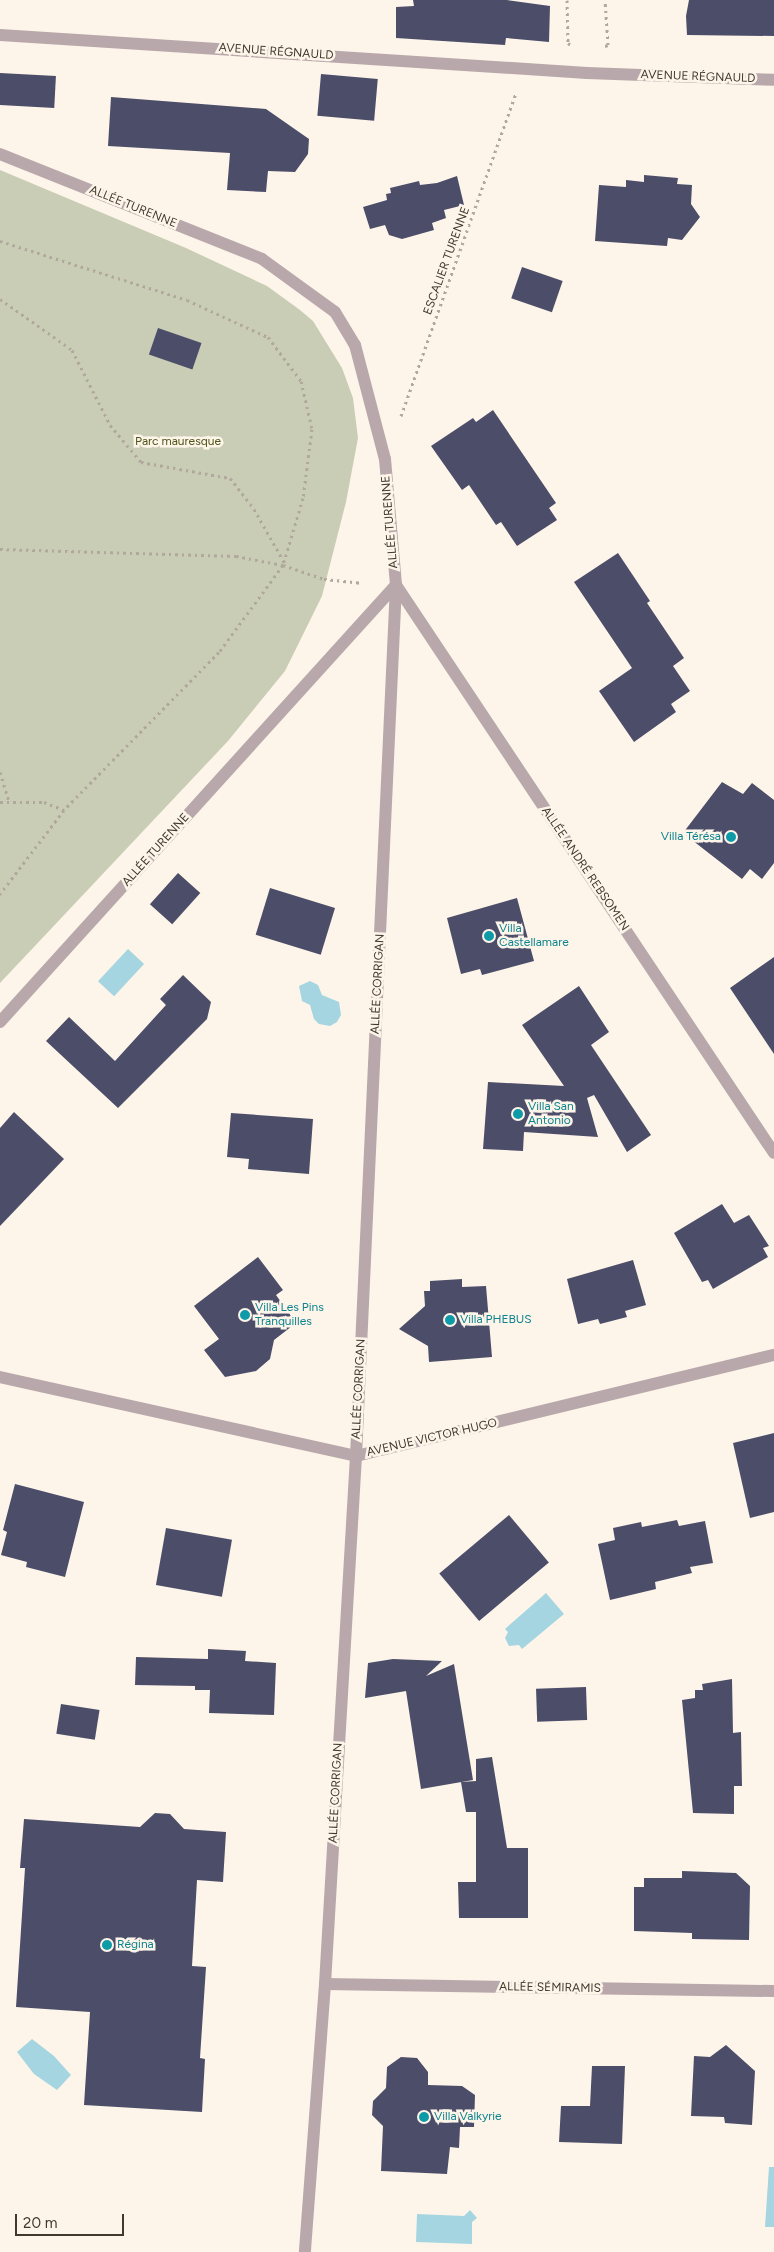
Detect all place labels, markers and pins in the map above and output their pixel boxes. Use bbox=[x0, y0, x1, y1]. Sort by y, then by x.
place label: Villa Térésa bbox=[661, 830, 721, 844]
marker: Villa Térésa bbox=[725, 831, 737, 843]
place label: Villa Castellamare bbox=[499, 922, 569, 950]
marker: Villa Castellamare bbox=[483, 930, 495, 942]
place label: Villa San Antonio bbox=[528, 1100, 574, 1128]
marker: Villa San Antonio bbox=[512, 1108, 524, 1120]
place label: Villa Les Pins Tranquilles bbox=[255, 1301, 324, 1329]
marker: Villa Les Pins Tranquilles bbox=[239, 1309, 251, 1321]
place label: Villa PHEBUS bbox=[460, 1313, 532, 1327]
marker: Villa PHEBUS bbox=[444, 1314, 456, 1326]
place label: Régina bbox=[117, 1938, 154, 1952]
marker: Régina bbox=[101, 1939, 113, 1951]
place label: Villa Valkyrie bbox=[434, 2110, 502, 2124]
marker: Villa Valkyrie bbox=[418, 2111, 430, 2123]

